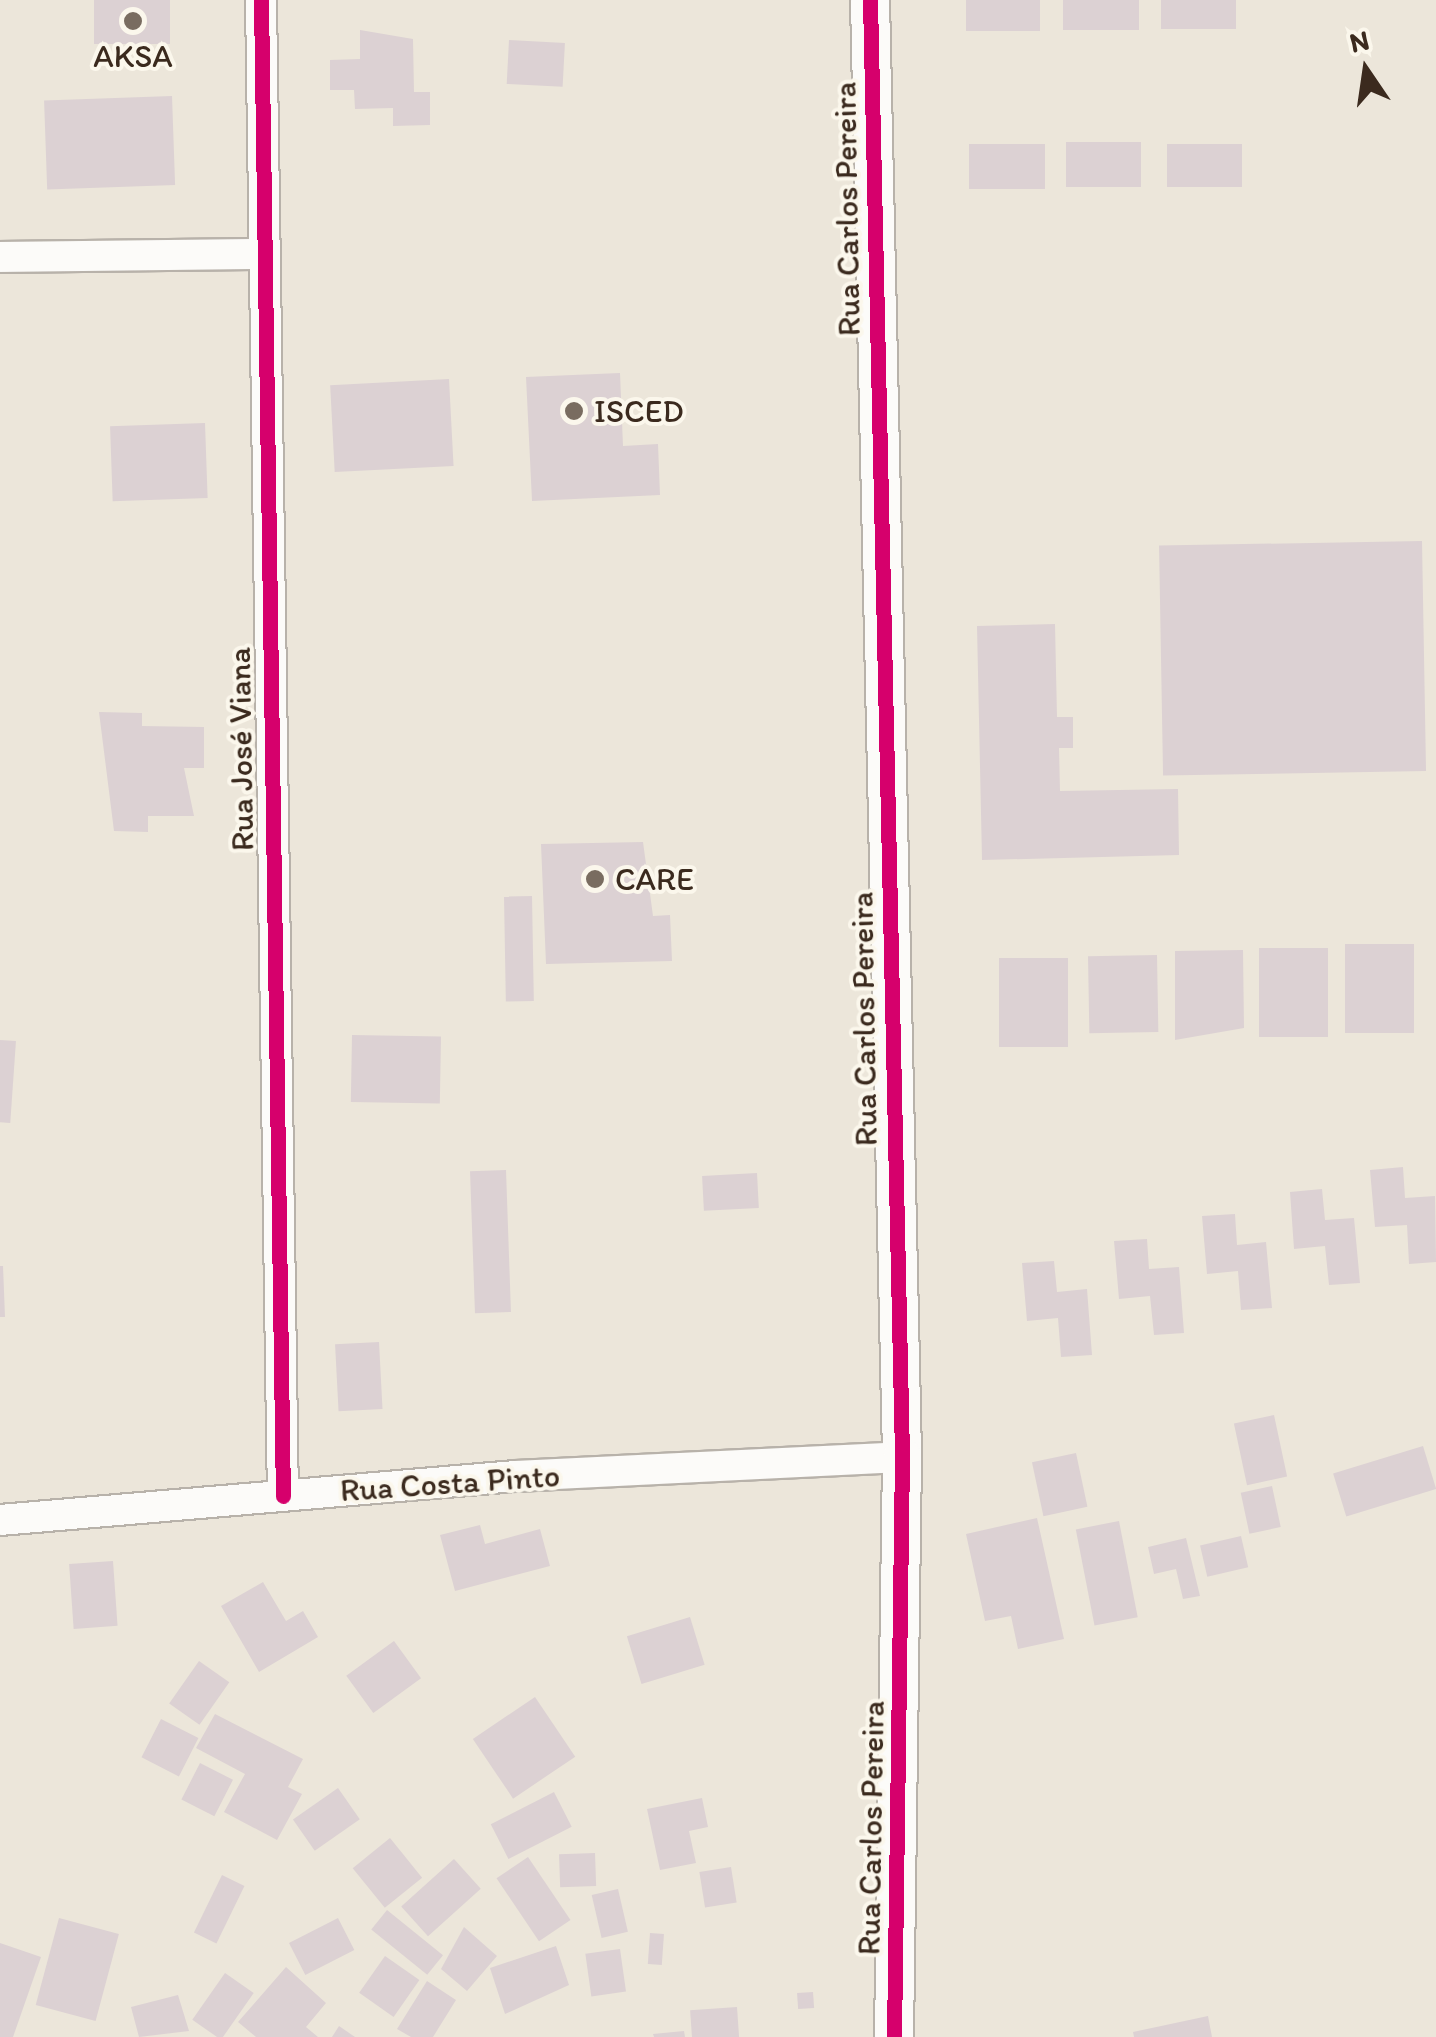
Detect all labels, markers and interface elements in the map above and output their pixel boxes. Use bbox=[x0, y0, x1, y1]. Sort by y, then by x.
marker: AKSA bbox=[122, 10, 144, 32]
north arrow bbox=[1316, 20, 1416, 120]
text: N bbox=[1346, 22, 1372, 59]
place label: AKSA bbox=[93, 37, 173, 75]
street label: Rua Carlos Pereira bbox=[826, 82, 868, 336]
place label: ISCED bbox=[594, 392, 684, 430]
marker: ISCED bbox=[563, 400, 585, 422]
street label: Rua José Viana bbox=[220, 646, 262, 852]
place label: CARE bbox=[615, 860, 694, 898]
marker: CARE bbox=[584, 868, 606, 890]
street label: Rua Carlos Pereira bbox=[843, 892, 885, 1146]
street label: Rua Costa Pinto bbox=[340, 1456, 560, 1510]
street label: Rua Carlos Pereira bbox=[850, 1701, 892, 1955]

